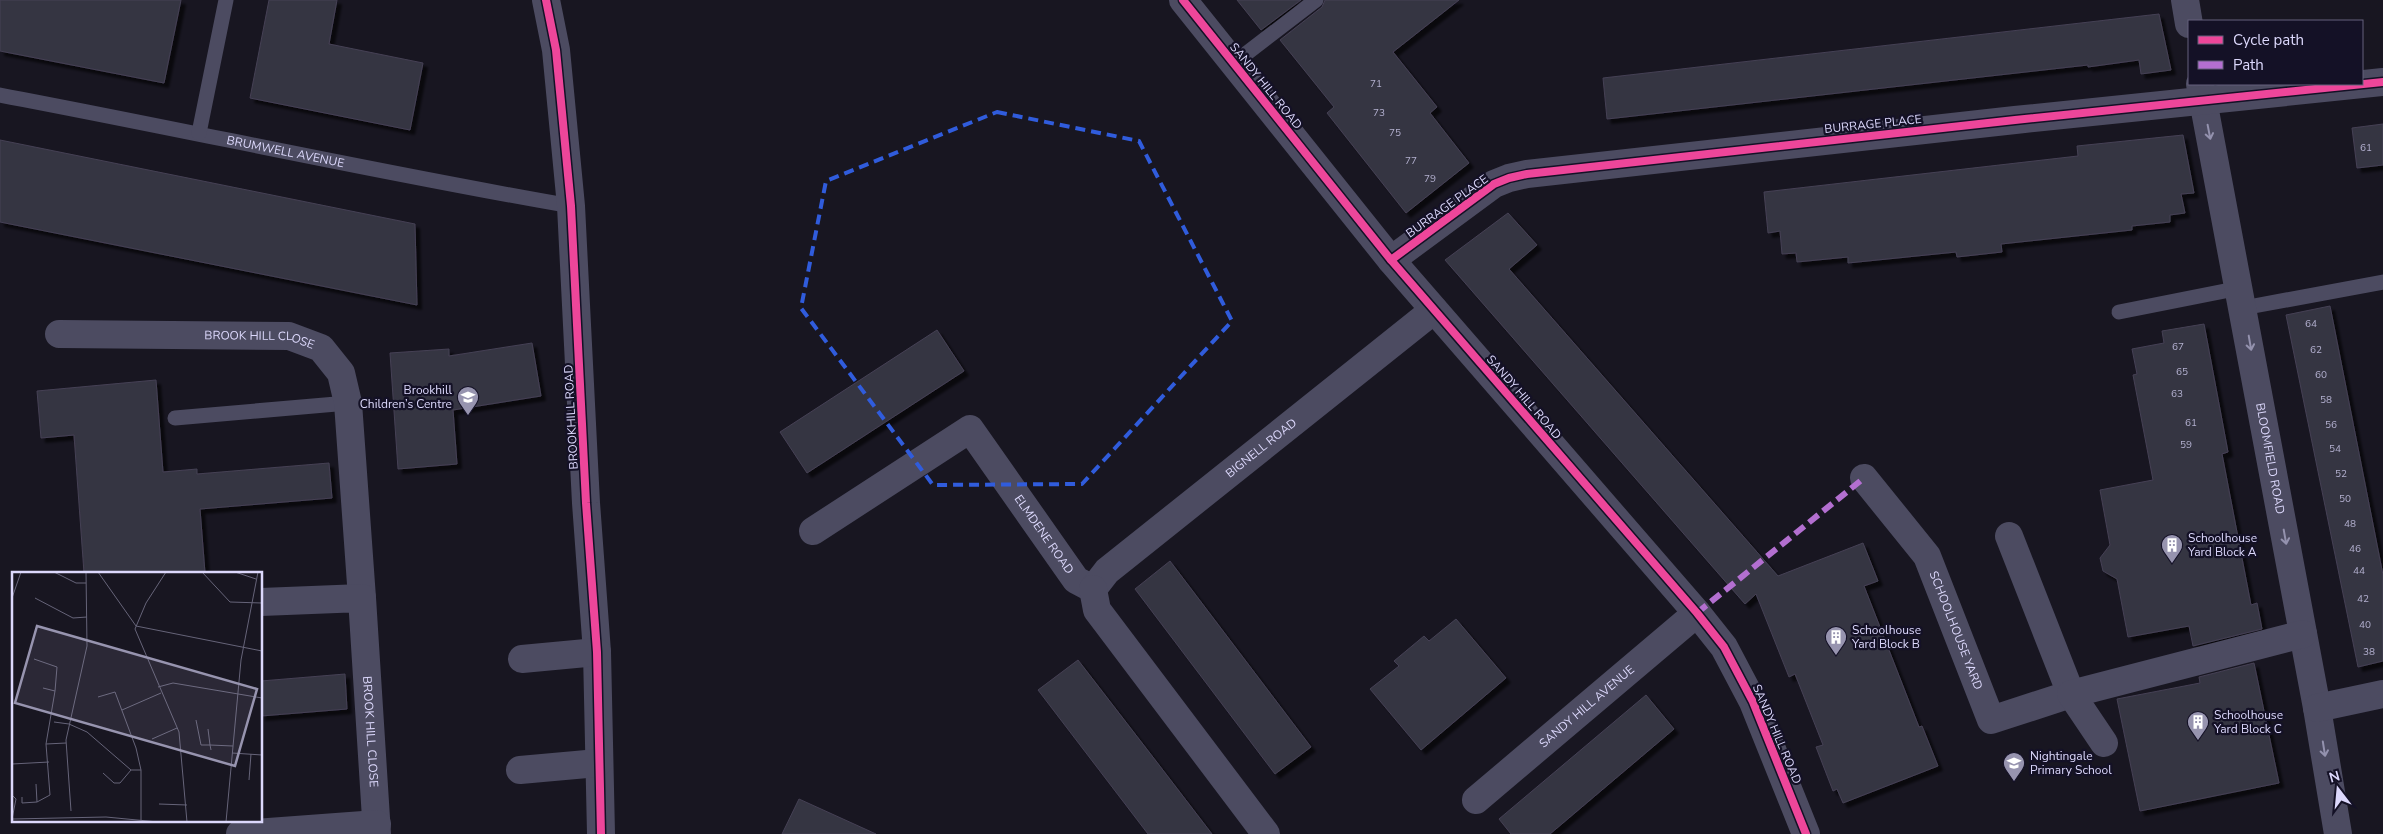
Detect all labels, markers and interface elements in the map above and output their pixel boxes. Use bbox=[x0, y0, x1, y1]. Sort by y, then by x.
legend bbox=[2188, 20, 2363, 85]
text: Cycle path bbox=[2233, 30, 2304, 50]
street label: SANDY HILL ROAD bbox=[1226, 40, 1306, 133]
text: Path bbox=[2233, 55, 2264, 75]
house number: 71 bbox=[1370, 77, 1382, 91]
house number: 73 bbox=[1373, 106, 1385, 120]
street label: BURRAGE PLACE bbox=[1824, 111, 1922, 137]
one-way arrow bbox=[2205, 123, 2215, 139]
house number: 75 bbox=[1389, 126, 1401, 140]
street label: BRUMWELL AVENUE bbox=[225, 132, 346, 171]
house number: 61 bbox=[2360, 141, 2372, 155]
house number: 77 bbox=[1405, 154, 1417, 168]
street label: BURRAGE PLACE bbox=[1403, 171, 1491, 241]
house number: 79 bbox=[1424, 172, 1436, 186]
house number: 64 bbox=[2305, 317, 2317, 331]
street label: BROOK HILL CLOSE bbox=[204, 327, 317, 353]
one-way arrow bbox=[2245, 334, 2255, 350]
house number: 67 bbox=[2172, 340, 2184, 354]
house number: 62 bbox=[2310, 343, 2322, 357]
street label: SANDY HILL ROAD bbox=[1483, 352, 1565, 443]
street label: BROOKHILL ROAD bbox=[560, 364, 582, 470]
house number: 65 bbox=[2176, 365, 2188, 379]
house number: 60 bbox=[2315, 368, 2327, 382]
place label: Brookhill Children’s Centre bbox=[360, 382, 452, 412]
school or university icon: Brookhill Children’s Centre bbox=[456, 385, 480, 416]
house number: 63 bbox=[2171, 387, 2183, 401]
house number: 58 bbox=[2320, 393, 2332, 407]
street label: BLOOMFIELD ROAD bbox=[2252, 402, 2288, 515]
street label: BIGNELL ROAD bbox=[1222, 415, 1300, 481]
house number: 61 bbox=[2185, 416, 2197, 430]
house number: 56 bbox=[2325, 418, 2337, 432]
house number: 59 bbox=[2180, 438, 2192, 452]
house number: 54 bbox=[2329, 442, 2341, 456]
house number: 52 bbox=[2335, 467, 2347, 481]
street label: ELMDENE ROAD bbox=[1011, 492, 1077, 577]
house number: 50 bbox=[2339, 492, 2351, 506]
house number: 48 bbox=[2344, 517, 2356, 531]
one-way arrow bbox=[2281, 529, 2291, 545]
place label: Schoolhouse Yard Block A bbox=[2187, 530, 2257, 560]
building icon: Schoolhouse Yard Block A bbox=[2160, 533, 2184, 564]
house number: 46 bbox=[2349, 542, 2361, 556]
house number: 44 bbox=[2353, 564, 2365, 578]
street label: SCHOOLHOUSE YARD bbox=[1926, 569, 1986, 692]
inset map bbox=[12, 572, 262, 822]
house number: 42 bbox=[2357, 592, 2369, 606]
house number: 40 bbox=[2359, 618, 2371, 632]
place label: Schoolhouse Yard Block B bbox=[1851, 622, 1921, 652]
building icon: Schoolhouse Yard Block B bbox=[1824, 625, 1848, 656]
house number: 38 bbox=[2363, 645, 2375, 659]
street label: SANDY HILL AVENUE bbox=[1536, 661, 1638, 751]
street label: BROOK HILL CLOSE bbox=[359, 676, 382, 788]
street label: SANDY HILL ROAD bbox=[1749, 682, 1805, 786]
place label: Schoolhouse Yard Block C bbox=[2213, 707, 2283, 737]
building icon: Schoolhouse Yard Block C bbox=[2186, 710, 2210, 741]
one-way arrow bbox=[2319, 740, 2329, 756]
place label: Nightingale Primary School bbox=[2030, 748, 2112, 778]
school or university icon: Nightingale Primary School bbox=[2002, 751, 2026, 782]
north arrow bbox=[2313, 764, 2363, 814]
text: N bbox=[2327, 766, 2342, 788]

